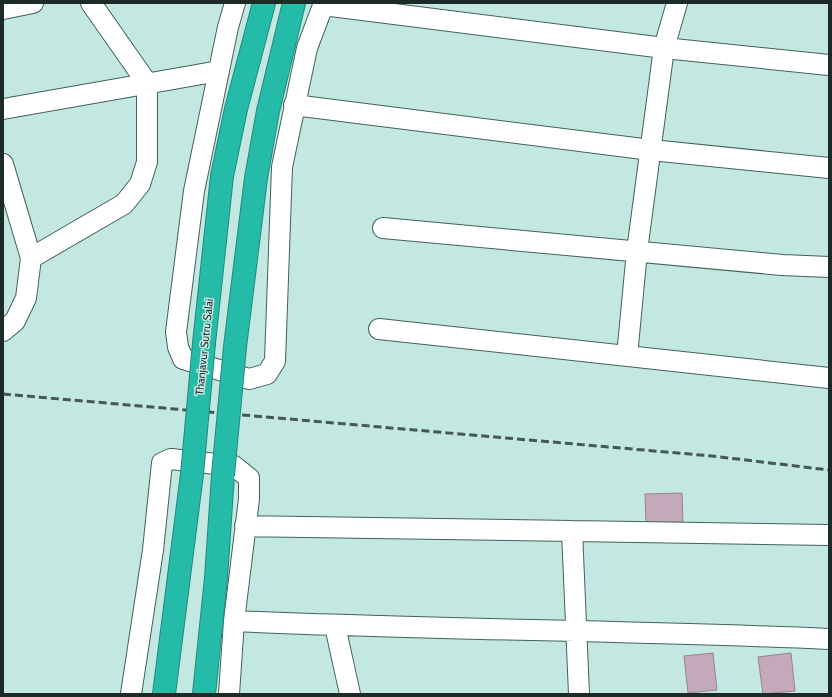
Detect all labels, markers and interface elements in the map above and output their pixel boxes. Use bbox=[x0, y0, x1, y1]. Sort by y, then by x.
street label: Thanjavur Sutru Salai bbox=[192, 298, 216, 396]

